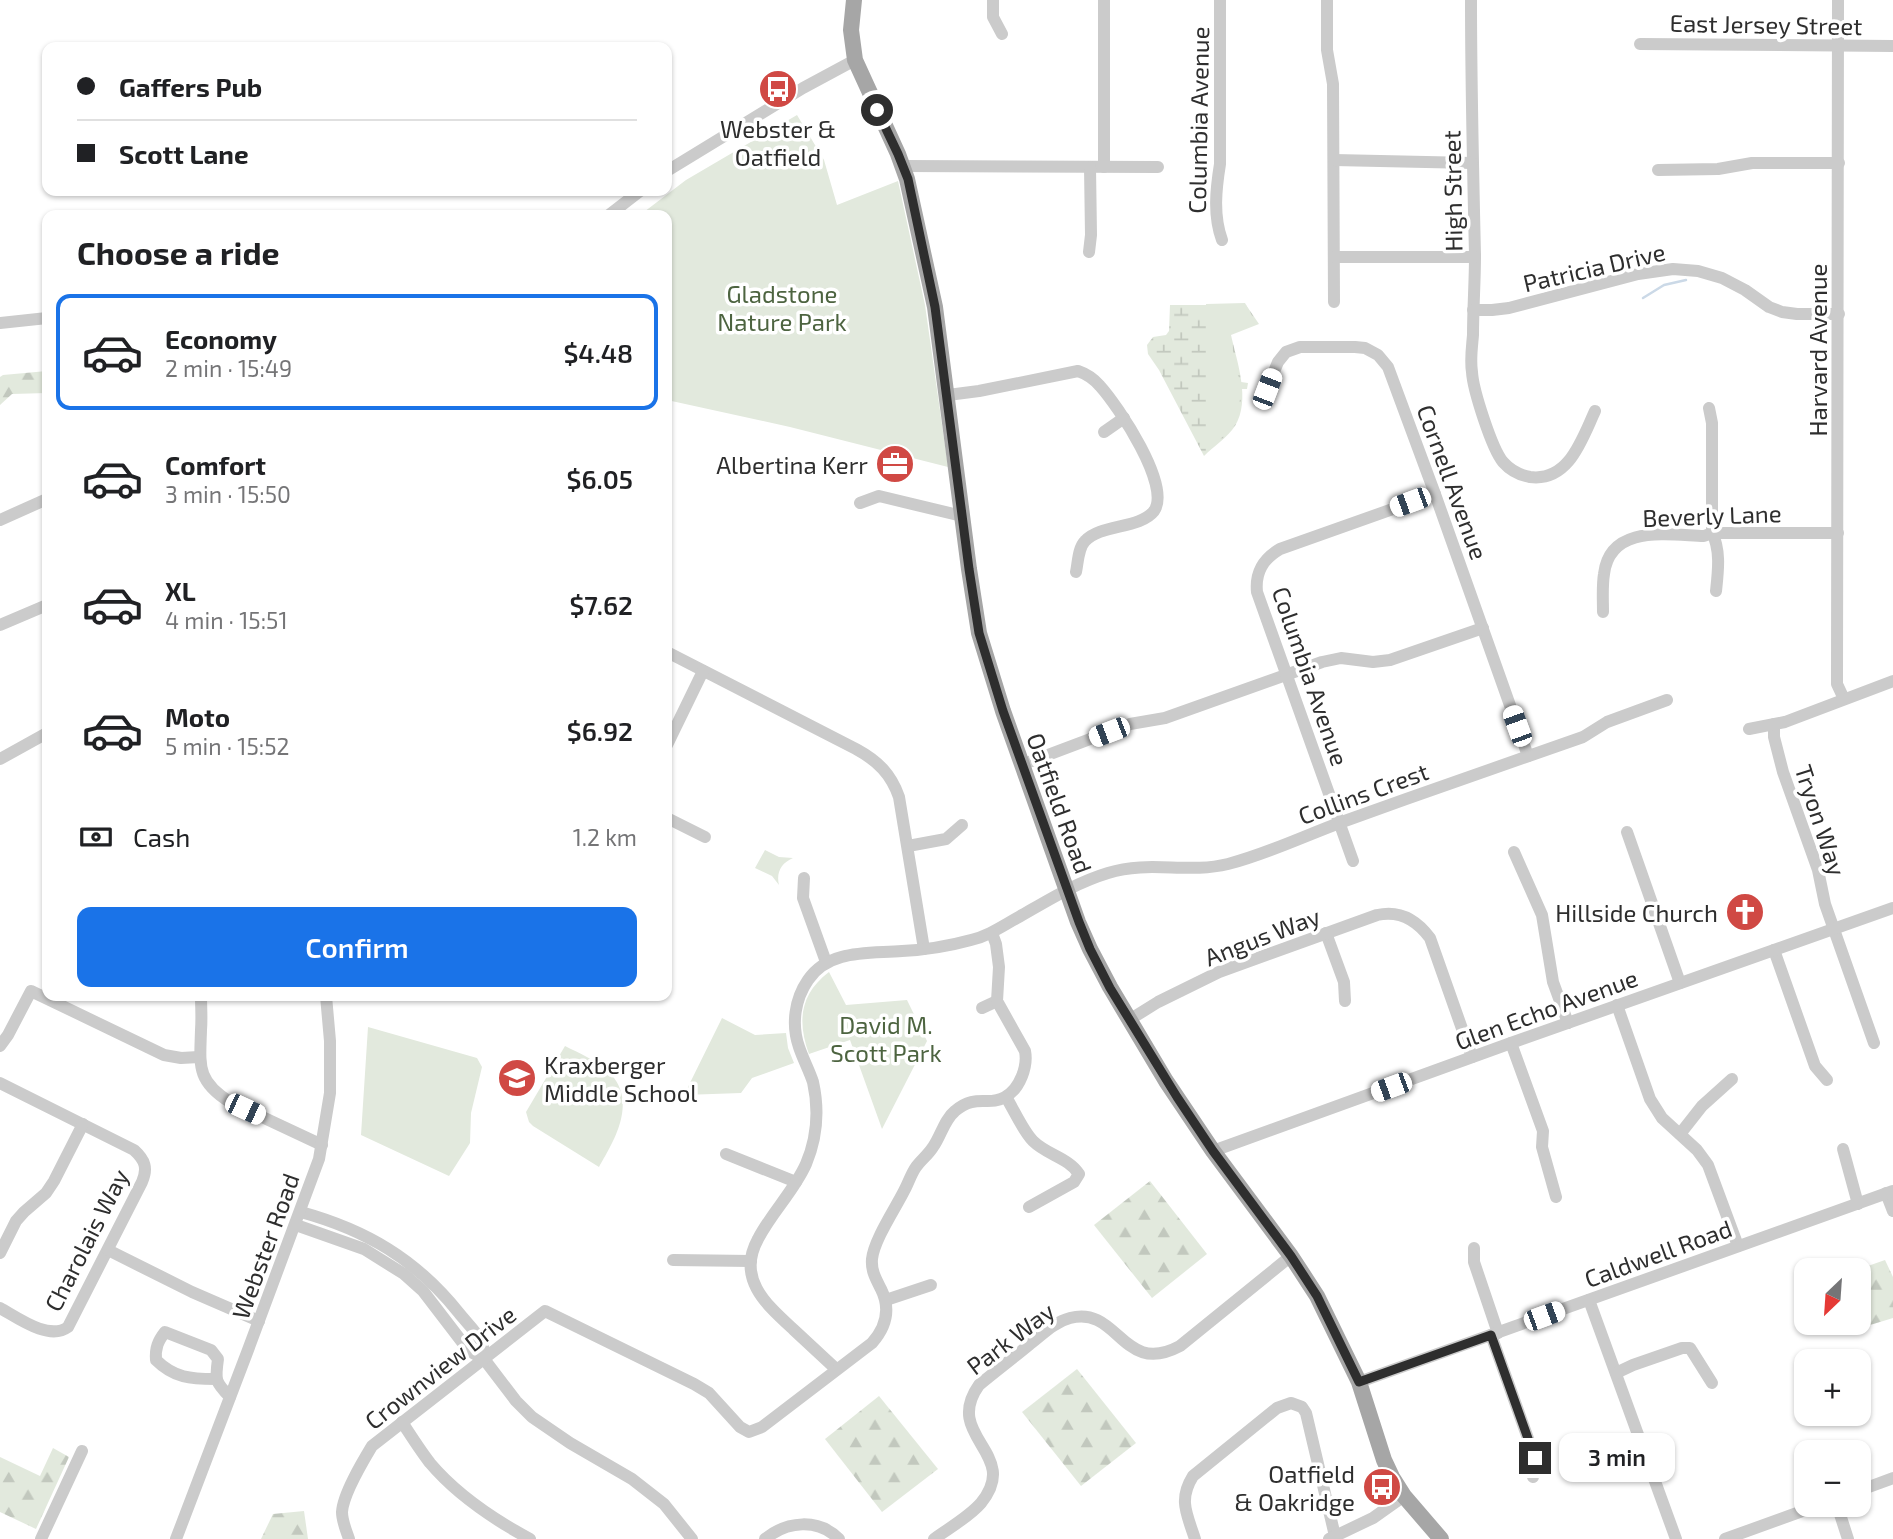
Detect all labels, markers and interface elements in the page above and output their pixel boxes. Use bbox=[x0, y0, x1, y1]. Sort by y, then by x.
street label: East Jersey Street bbox=[1669, 8, 1863, 40]
street label: Columbia Avenue bbox=[1182, 26, 1214, 214]
bus stop icon: Webster & Oatfield bbox=[757, 68, 799, 110]
text: Gaffers Pub bbox=[119, 71, 262, 102]
route start bbox=[861, 94, 893, 126]
place label: Webster & Oatfield bbox=[720, 114, 836, 171]
street label: High Street bbox=[1436, 130, 1468, 252]
text: Scott Lane bbox=[119, 138, 249, 169]
text: Choose a ride bbox=[77, 233, 280, 271]
street label: Patricia Drive bbox=[1520, 237, 1668, 297]
street label: Harvard Avenue bbox=[1803, 264, 1832, 436]
park label: Gladstone Nature Park bbox=[717, 279, 847, 336]
icon: car bbox=[81, 321, 144, 384]
text: Economy bbox=[165, 323, 277, 354]
text: $4.48 bbox=[563, 337, 633, 368]
text: 2 min · 15:49 bbox=[165, 354, 292, 382]
car bbox=[1250, 366, 1285, 412]
street label: Cornell Avenue bbox=[1412, 401, 1494, 563]
office icon: Albertina Kerr bbox=[874, 443, 916, 485]
icon: car bbox=[81, 447, 144, 510]
text: Comfort bbox=[165, 449, 266, 480]
place label: Albertina Kerr bbox=[716, 450, 868, 479]
text: $6.05 bbox=[567, 463, 633, 494]
text: 3 min · 15:50 bbox=[165, 480, 291, 508]
car bbox=[1387, 485, 1434, 519]
street label: Beverly Lane bbox=[1642, 498, 1782, 532]
icon: car bbox=[81, 573, 144, 636]
text: XL bbox=[165, 575, 196, 606]
street label: Columbia Avenue bbox=[1267, 583, 1355, 769]
text: $7.62 bbox=[569, 589, 633, 620]
text: 4 min · 15:51 bbox=[165, 606, 288, 634]
icon: car bbox=[81, 699, 144, 762]
text: Moto bbox=[165, 701, 230, 732]
car bbox=[1500, 703, 1535, 749]
text: $6.92 bbox=[567, 715, 633, 746]
car bbox=[1086, 715, 1133, 749]
street label: Oatfield Road bbox=[1021, 729, 1099, 877]
text: 5 min · 15:52 bbox=[165, 732, 290, 760]
street label: Collins Crest bbox=[1294, 756, 1432, 830]
street label: Tryon Way bbox=[1789, 761, 1853, 879]
icon: cash bbox=[77, 818, 115, 856]
text: Cash bbox=[133, 821, 190, 852]
text: 1.2 km bbox=[573, 823, 637, 851]
church icon: Hillside Church bbox=[1724, 891, 1766, 933]
place label: Hillside Church bbox=[1555, 898, 1718, 927]
street label: Angus Way bbox=[1200, 901, 1324, 971]
button: Confirm bbox=[77, 907, 637, 987]
street label: Glen Echo Avenue bbox=[1451, 962, 1641, 1056]
park label: David M. Scott Park bbox=[830, 1010, 942, 1067]
place label: Kraxberger Middle School bbox=[544, 1050, 697, 1107]
school or university icon: Kraxberger Middle School bbox=[496, 1057, 538, 1099]
car bbox=[1368, 1070, 1415, 1104]
car bbox=[222, 1091, 269, 1127]
street label: Charolais Way bbox=[38, 1164, 134, 1316]
street label: Webster Road bbox=[225, 1169, 305, 1323]
street label: Caldwell Road bbox=[1580, 1213, 1736, 1293]
north arrow bbox=[1794, 1258, 1871, 1335]
map controls bbox=[1794, 1258, 1871, 1517]
street label: Park Way bbox=[960, 1295, 1060, 1380]
street label: Crownview Drive bbox=[359, 1299, 521, 1435]
car bbox=[1521, 1299, 1568, 1333]
button: + bbox=[1794, 1349, 1871, 1426]
callout: 3 min bbox=[1560, 1434, 1675, 1482]
button: − bbox=[1794, 1440, 1871, 1517]
route end bbox=[1519, 1442, 1551, 1474]
text: 3 min bbox=[1588, 1443, 1646, 1471]
place label: Oatfield & Oakridge bbox=[1234, 1459, 1355, 1516]
bus stop icon: Oatfield & Oakridge bbox=[1361, 1466, 1403, 1508]

